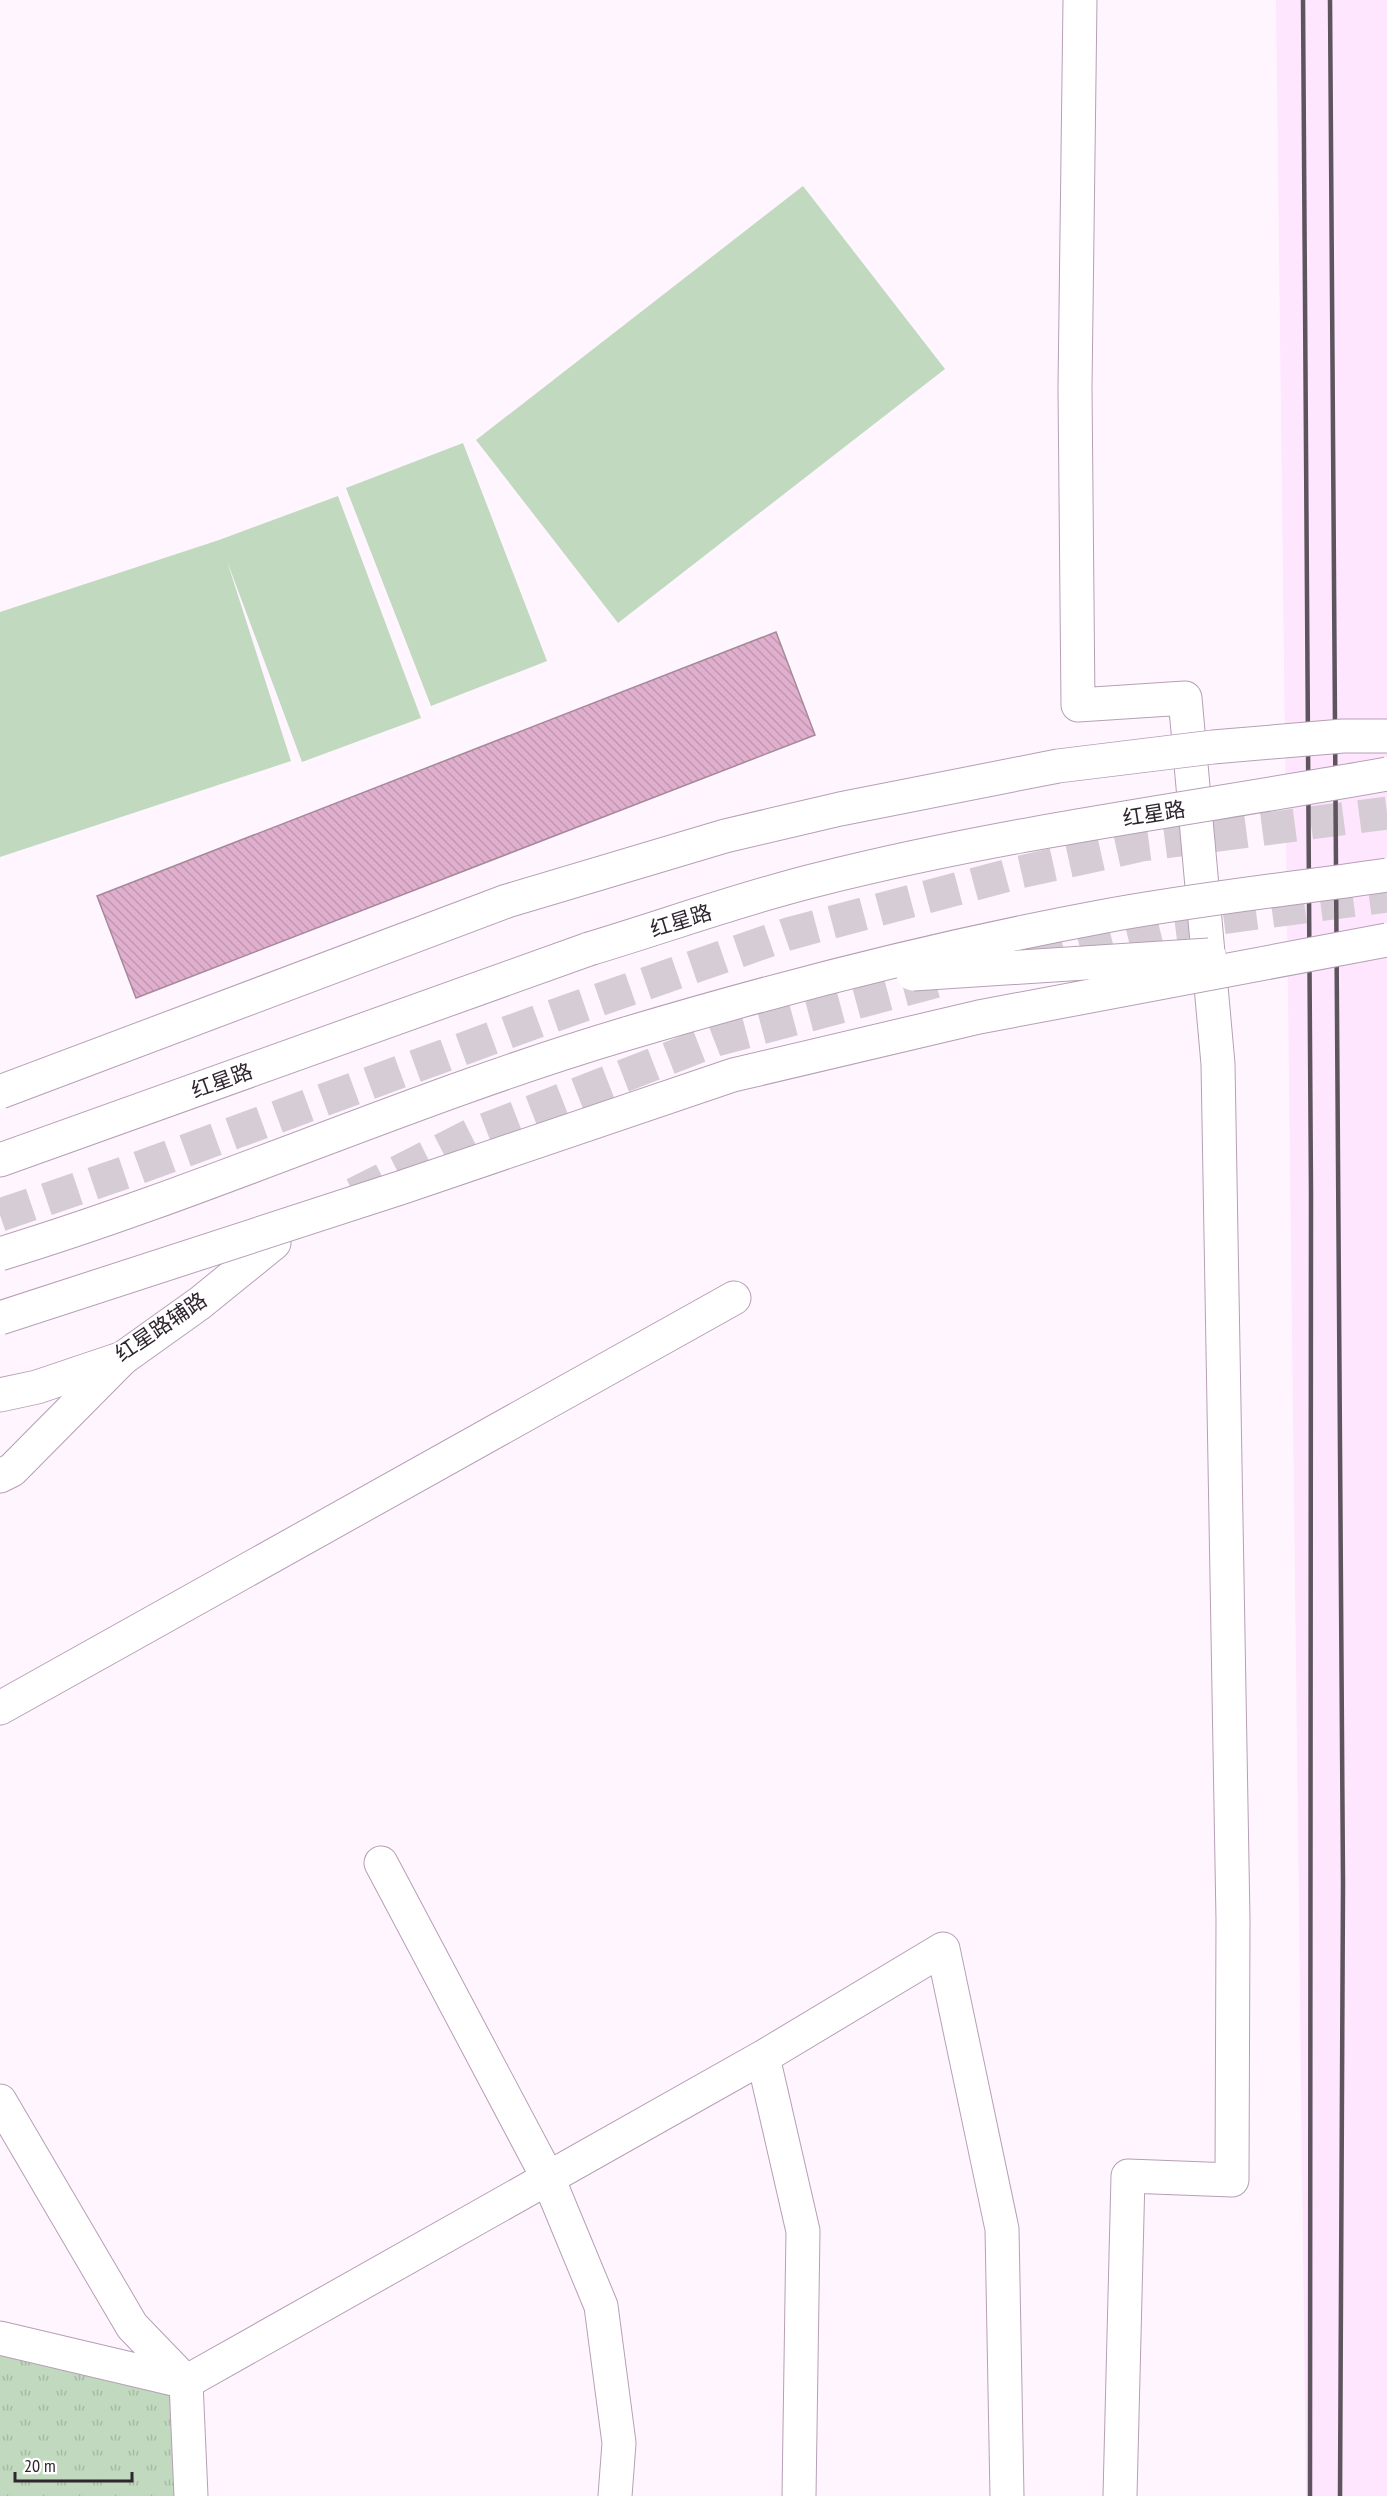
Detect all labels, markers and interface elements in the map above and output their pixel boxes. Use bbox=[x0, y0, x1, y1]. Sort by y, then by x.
street label: 红星路 bbox=[1121, 795, 1187, 832]
street label: 红星路 bbox=[647, 898, 715, 943]
street label: 红星路 bbox=[188, 1057, 256, 1104]
street label: 红星路辅路 bbox=[110, 1286, 212, 1367]
scale bar bbox=[15, 2445, 132, 2483]
text: 20 m bbox=[24, 2454, 56, 2477]

